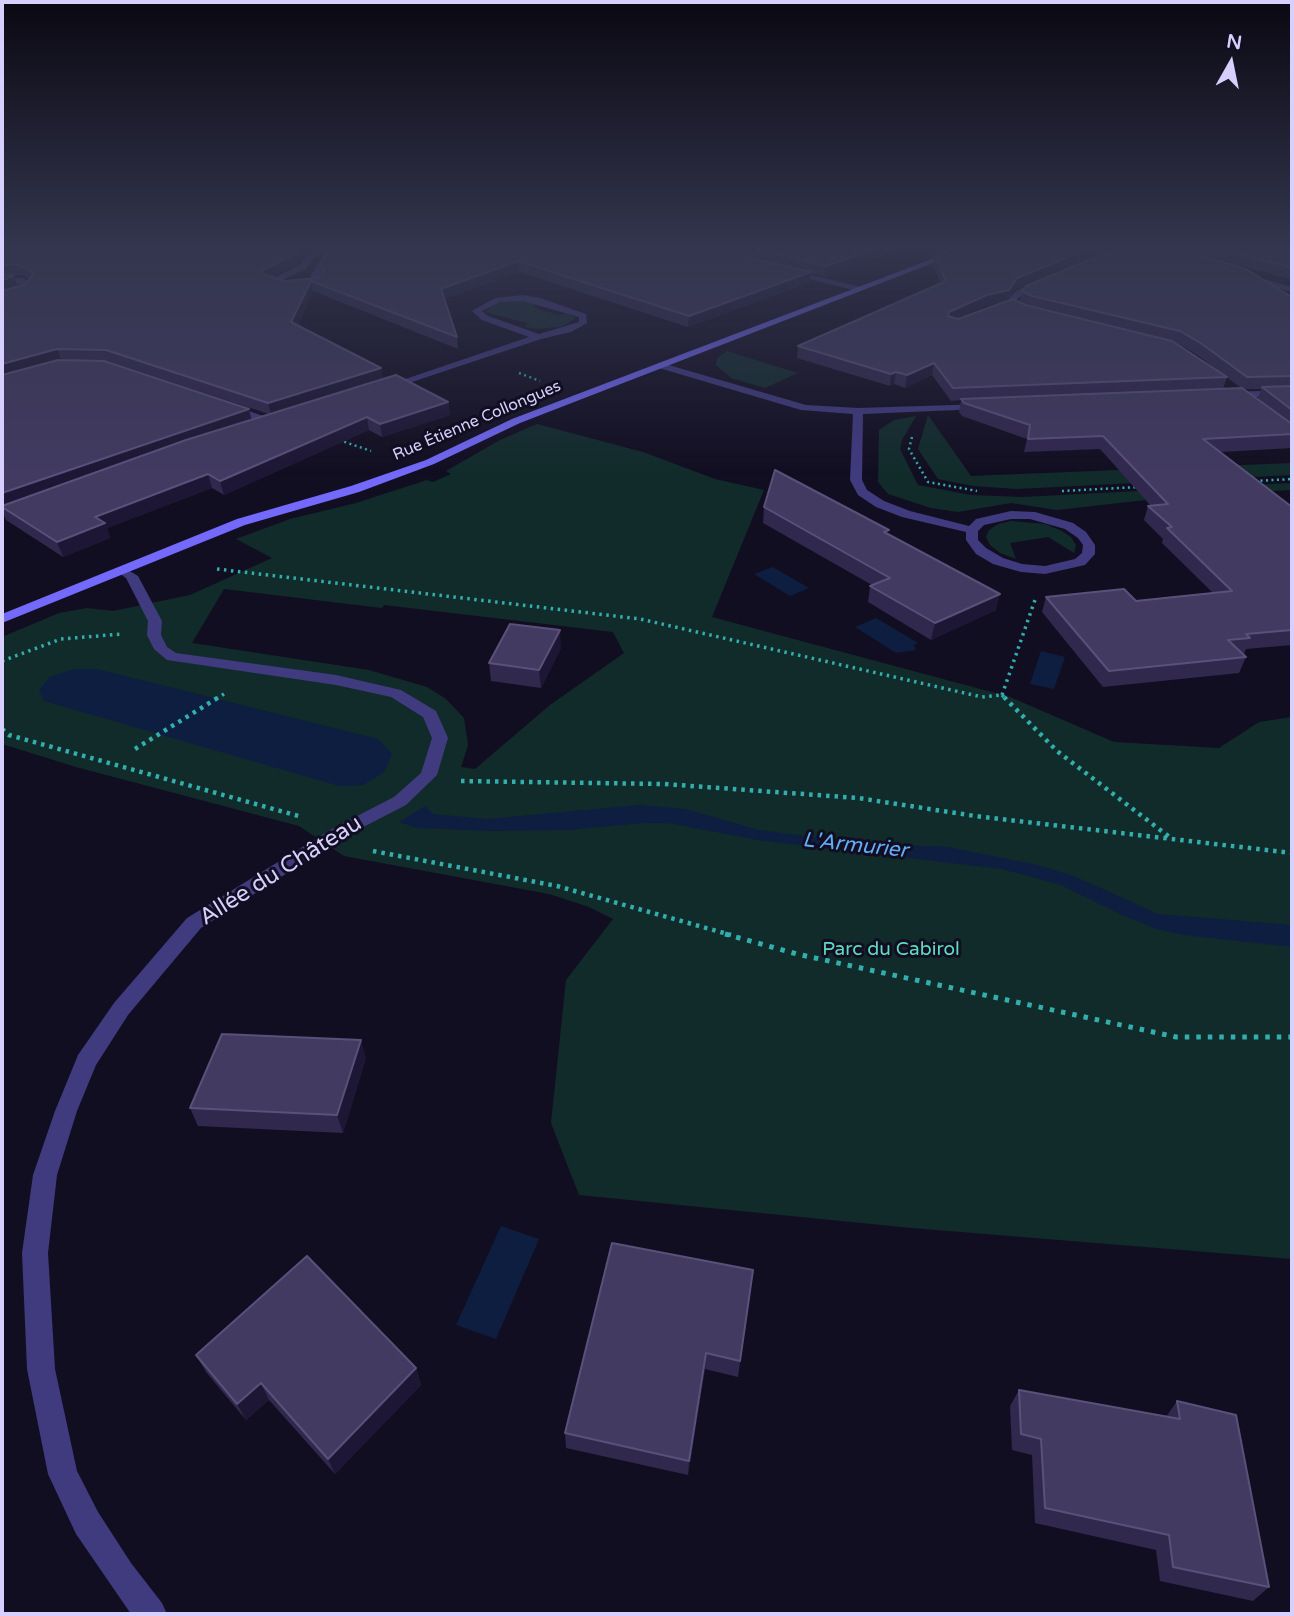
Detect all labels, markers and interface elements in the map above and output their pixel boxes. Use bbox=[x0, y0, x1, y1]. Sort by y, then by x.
north arrow bbox=[1196, 28, 1266, 98]
text: N bbox=[1225, 30, 1244, 54]
street label: Rue Étienne Collongues bbox=[390, 377, 564, 465]
street label: Allée du Château bbox=[195, 810, 367, 932]
water label: L'Armurier bbox=[801, 828, 909, 864]
park label: Parc du Cabirol bbox=[822, 939, 960, 961]

